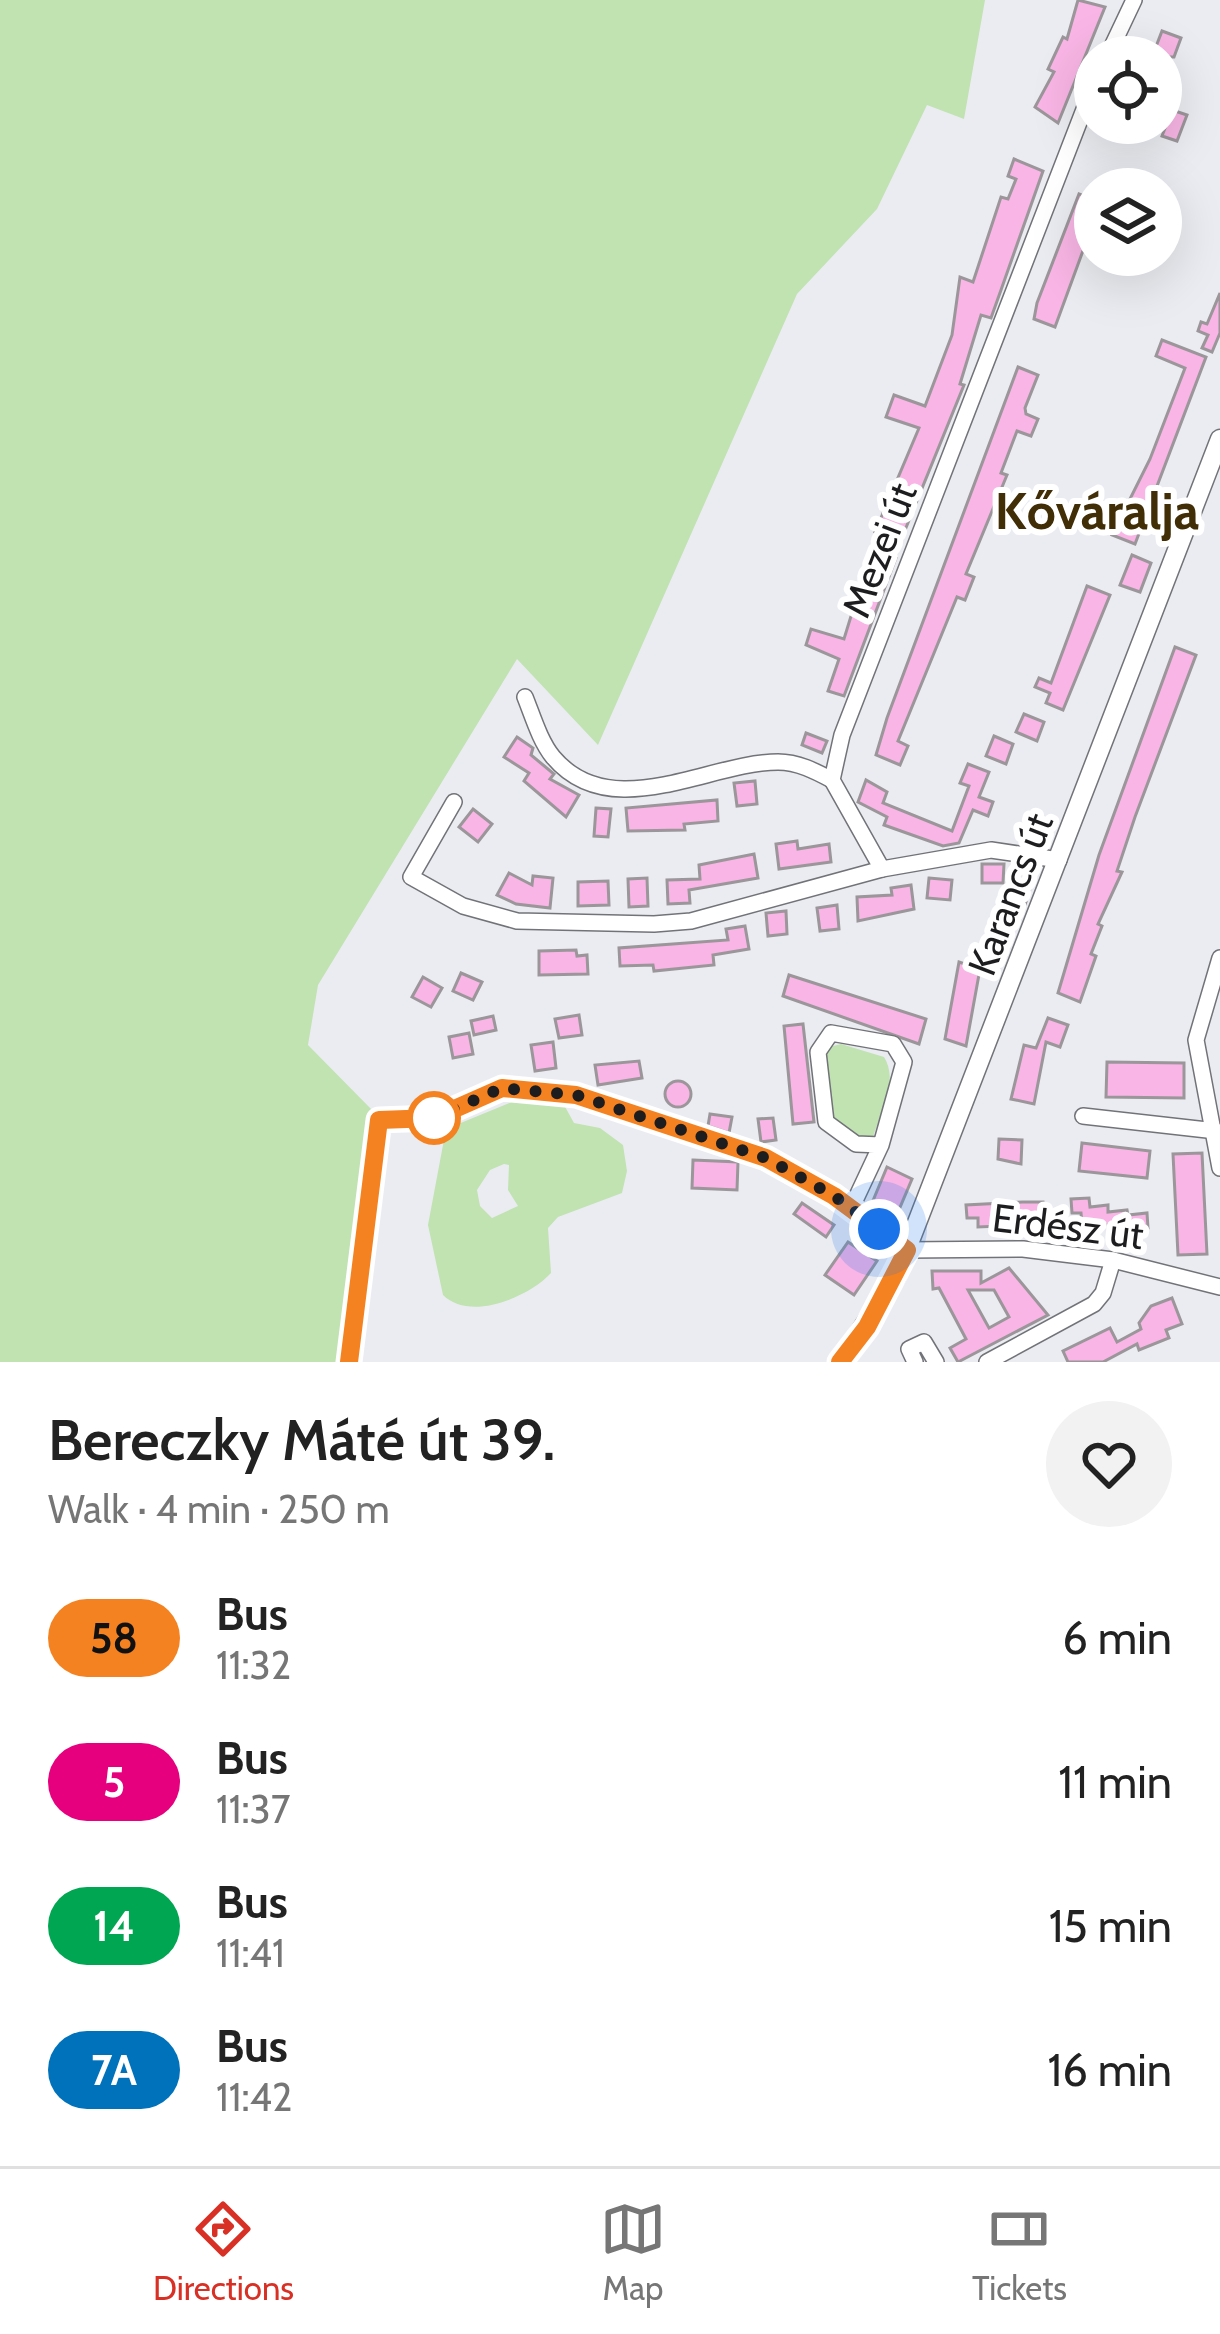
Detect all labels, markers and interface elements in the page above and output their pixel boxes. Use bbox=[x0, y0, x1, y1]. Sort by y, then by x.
map controls bbox=[1074, 36, 1182, 276]
button: locate bbox=[1074, 36, 1182, 144]
button: layers bbox=[1074, 168, 1182, 276]
street label: Mezei út bbox=[832, 476, 926, 624]
district label: Kőváralja bbox=[995, 480, 1199, 542]
street label: Karancs út bbox=[957, 806, 1063, 982]
unlabelled marker bbox=[409, 1093, 459, 1143]
street label: Erdész út bbox=[990, 1193, 1146, 1259]
your location bbox=[849, 1199, 909, 1259]
button: heart bbox=[1046, 1401, 1172, 1527]
text: Bereczky Máté út 39. bbox=[48, 1405, 555, 1474]
text: Walk · 4 min · 250 m bbox=[48, 1485, 390, 1533]
text: Bus bbox=[216, 1587, 288, 1641]
text: 6 min bbox=[1062, 1611, 1172, 1665]
text: 58 bbox=[90, 1612, 138, 1664]
text: 11:32 bbox=[216, 1641, 291, 1689]
text: Bus bbox=[216, 1731, 288, 1785]
text: 11 min bbox=[1058, 1755, 1172, 1809]
text: 5 bbox=[103, 1756, 125, 1808]
text: 11:37 bbox=[216, 1785, 290, 1833]
text: Bus bbox=[216, 1875, 288, 1929]
text: 15 min bbox=[1049, 1899, 1172, 1953]
text: 14 bbox=[93, 1900, 135, 1952]
text: 11:41 bbox=[216, 1929, 285, 1977]
text: Bus bbox=[216, 2019, 288, 2073]
text: 16 min bbox=[1047, 2043, 1172, 2097]
text: 7A bbox=[91, 2044, 137, 2096]
text: 11:42 bbox=[216, 2073, 293, 2121]
tab: Directions bbox=[153, 2196, 294, 2308]
tab: Map bbox=[600, 2196, 666, 2308]
tab: Tickets bbox=[972, 2196, 1067, 2308]

